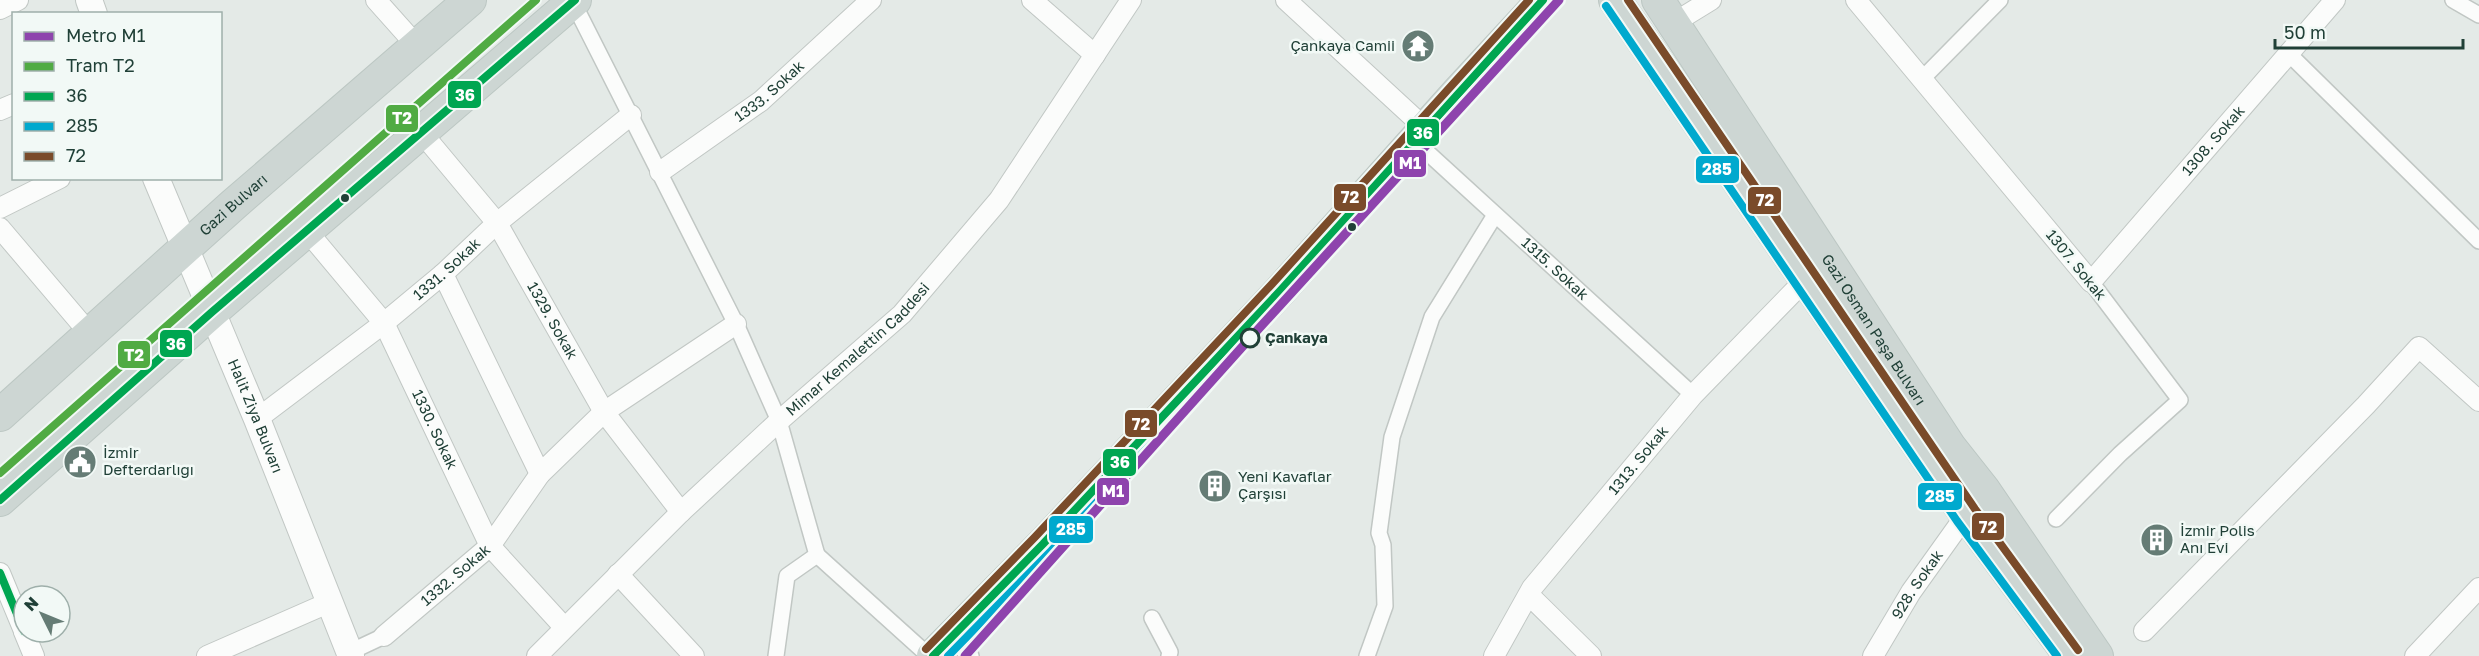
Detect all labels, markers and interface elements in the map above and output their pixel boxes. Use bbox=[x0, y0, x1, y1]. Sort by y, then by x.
legend bbox=[12, 12, 222, 180]
scale bar bbox=[2275, 12, 2462, 50]
text: 50 m bbox=[2284, 21, 2326, 43]
text: Metro M1 bbox=[66, 24, 146, 46]
temple icon: Çankaya Camii bbox=[1400, 28, 1436, 64]
place label: Çankaya Camii bbox=[1290, 36, 1395, 54]
text: Tram T2 bbox=[66, 54, 135, 76]
street label: 1333. Sokak bbox=[730, 56, 808, 125]
line badge: 36 bbox=[447, 80, 482, 109]
text: 36 bbox=[66, 84, 87, 106]
text: 36 bbox=[455, 85, 475, 105]
street label: 1308. Sokak bbox=[2177, 101, 2248, 179]
line badge: T2 bbox=[385, 104, 419, 133]
text: T2 bbox=[392, 108, 412, 128]
text: 285 bbox=[66, 114, 98, 136]
line badge: 36 bbox=[1406, 118, 1440, 147]
text: 36 bbox=[1413, 123, 1433, 143]
text: 72 bbox=[66, 144, 86, 166]
line badge: M1 bbox=[1393, 149, 1427, 178]
text: M1 bbox=[1399, 153, 1421, 173]
line badge: 285 bbox=[1695, 155, 1740, 184]
text: 285 bbox=[1702, 159, 1732, 179]
street label: Gazi Bulvarı bbox=[195, 170, 270, 239]
line badge: 72 bbox=[1333, 183, 1367, 212]
line badge: 72 bbox=[1747, 186, 1782, 215]
text: 72 bbox=[1341, 187, 1359, 207]
text: 72 bbox=[1756, 190, 1774, 210]
unlabelled marker bbox=[339, 192, 351, 204]
unlabelled marker bbox=[1346, 221, 1358, 233]
street label: 1307. Sokak bbox=[2043, 226, 2111, 304]
street label: 1331. Sokak bbox=[409, 233, 484, 303]
street label: 1315. Sokak bbox=[1518, 233, 1593, 303]
street label: Gazi Osman Paşa Bulvarı bbox=[1818, 250, 1930, 408]
street label: 1329. Sokak bbox=[524, 278, 583, 363]
street label: Mimar Kemalettin Caddesi bbox=[782, 279, 933, 419]
marker: Çankaya bbox=[1240, 328, 1260, 348]
place label: Çankaya bbox=[1265, 328, 1328, 346]
line badge: 36 bbox=[159, 329, 193, 358]
text: 36 bbox=[166, 334, 186, 354]
line badge: T2 bbox=[117, 340, 151, 369]
text: T2 bbox=[124, 345, 144, 365]
street label: Halit Ziya Bulvarı bbox=[225, 356, 288, 475]
street label: 1330. Sokak bbox=[409, 386, 462, 472]
line badge: 72 bbox=[1124, 409, 1158, 438]
text: 72 bbox=[1132, 414, 1150, 434]
street label: 1313. Sokak bbox=[1604, 421, 1672, 498]
place label: İzmir Defterdarlığı bbox=[103, 443, 194, 478]
public building icon: İzmir Defterdarlığı bbox=[62, 444, 98, 480]
line badge: 36 bbox=[1102, 448, 1137, 477]
text: 36 bbox=[1110, 452, 1130, 472]
place label: Yeni Kavaflar Çarşısı bbox=[1238, 467, 1332, 502]
building icon: Yeni Kavaflar Çarşısı bbox=[1197, 468, 1233, 504]
line badge: M1 bbox=[1096, 477, 1130, 506]
text: M1 bbox=[1102, 481, 1124, 501]
line badge: 285 bbox=[1917, 482, 1963, 511]
text: 285 bbox=[1925, 486, 1955, 506]
line badge: 72 bbox=[1971, 512, 2005, 541]
line badge: 285 bbox=[1048, 515, 1094, 544]
text: 72 bbox=[1979, 517, 1997, 537]
text: 285 bbox=[1056, 519, 1086, 539]
place label: İzmir Polis Anı Evi bbox=[2180, 521, 2255, 556]
building icon: İzmir Polis Anı Evi bbox=[2139, 522, 2175, 558]
street label: 1332. Sokak bbox=[416, 539, 494, 609]
street label: 928. Sokak bbox=[1887, 546, 1946, 622]
north arrow bbox=[12, 584, 72, 644]
text: N bbox=[20, 592, 42, 615]

